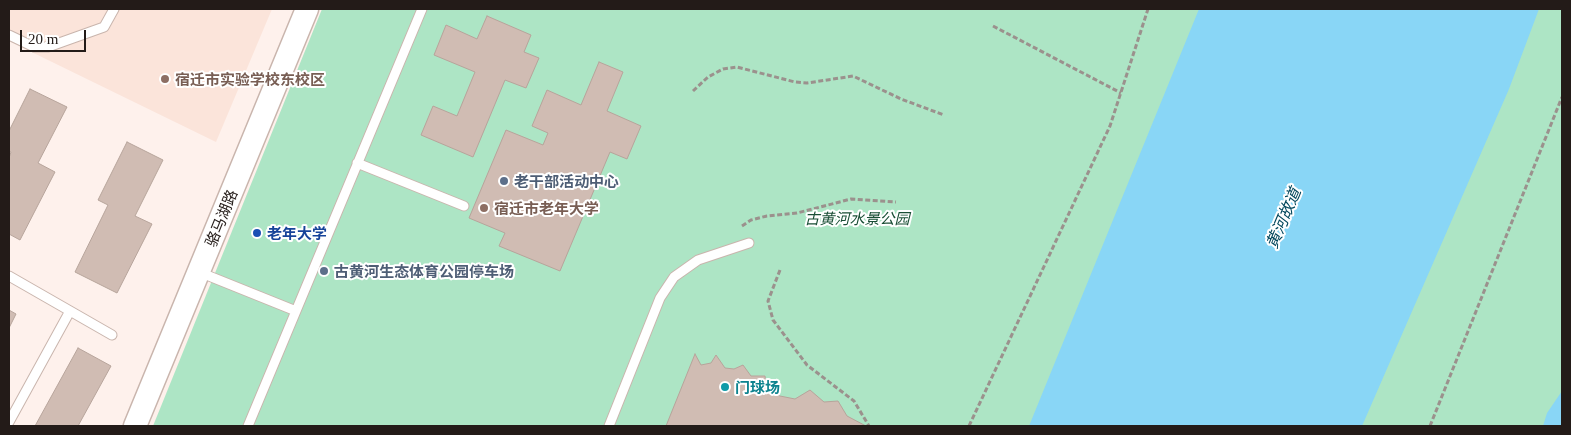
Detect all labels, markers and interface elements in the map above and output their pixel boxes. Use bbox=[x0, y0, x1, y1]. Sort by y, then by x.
scale bar bbox=[22, 20, 89, 52]
text: 20 m bbox=[28, 31, 58, 47]
place label: 宿迁市实验学校东校区 bbox=[175, 70, 325, 88]
marker: 宿迁市实验学校东校区 bbox=[159, 73, 171, 85]
place label: 老干部活动中心 bbox=[514, 172, 619, 190]
marker: 老干部活动中心 bbox=[498, 175, 510, 187]
water label: 黄河故道 bbox=[1262, 185, 1304, 251]
street label: 骆马湖路 bbox=[201, 187, 241, 249]
place label: 宿迁市老年大学 bbox=[494, 199, 599, 217]
marker: 宿迁市老年大学 bbox=[478, 202, 490, 214]
park label: 古黄河水景公园 bbox=[805, 209, 909, 227]
place label: 老年大学 bbox=[267, 224, 327, 242]
marker: 老年大学 bbox=[251, 227, 263, 239]
place label: 古黄河生态体育公园停车场 bbox=[334, 262, 514, 280]
marker: 古黄河生态体育公园停车场 bbox=[318, 265, 330, 277]
place label: 门球场 bbox=[735, 378, 780, 396]
marker: 门球场 bbox=[719, 381, 731, 393]

